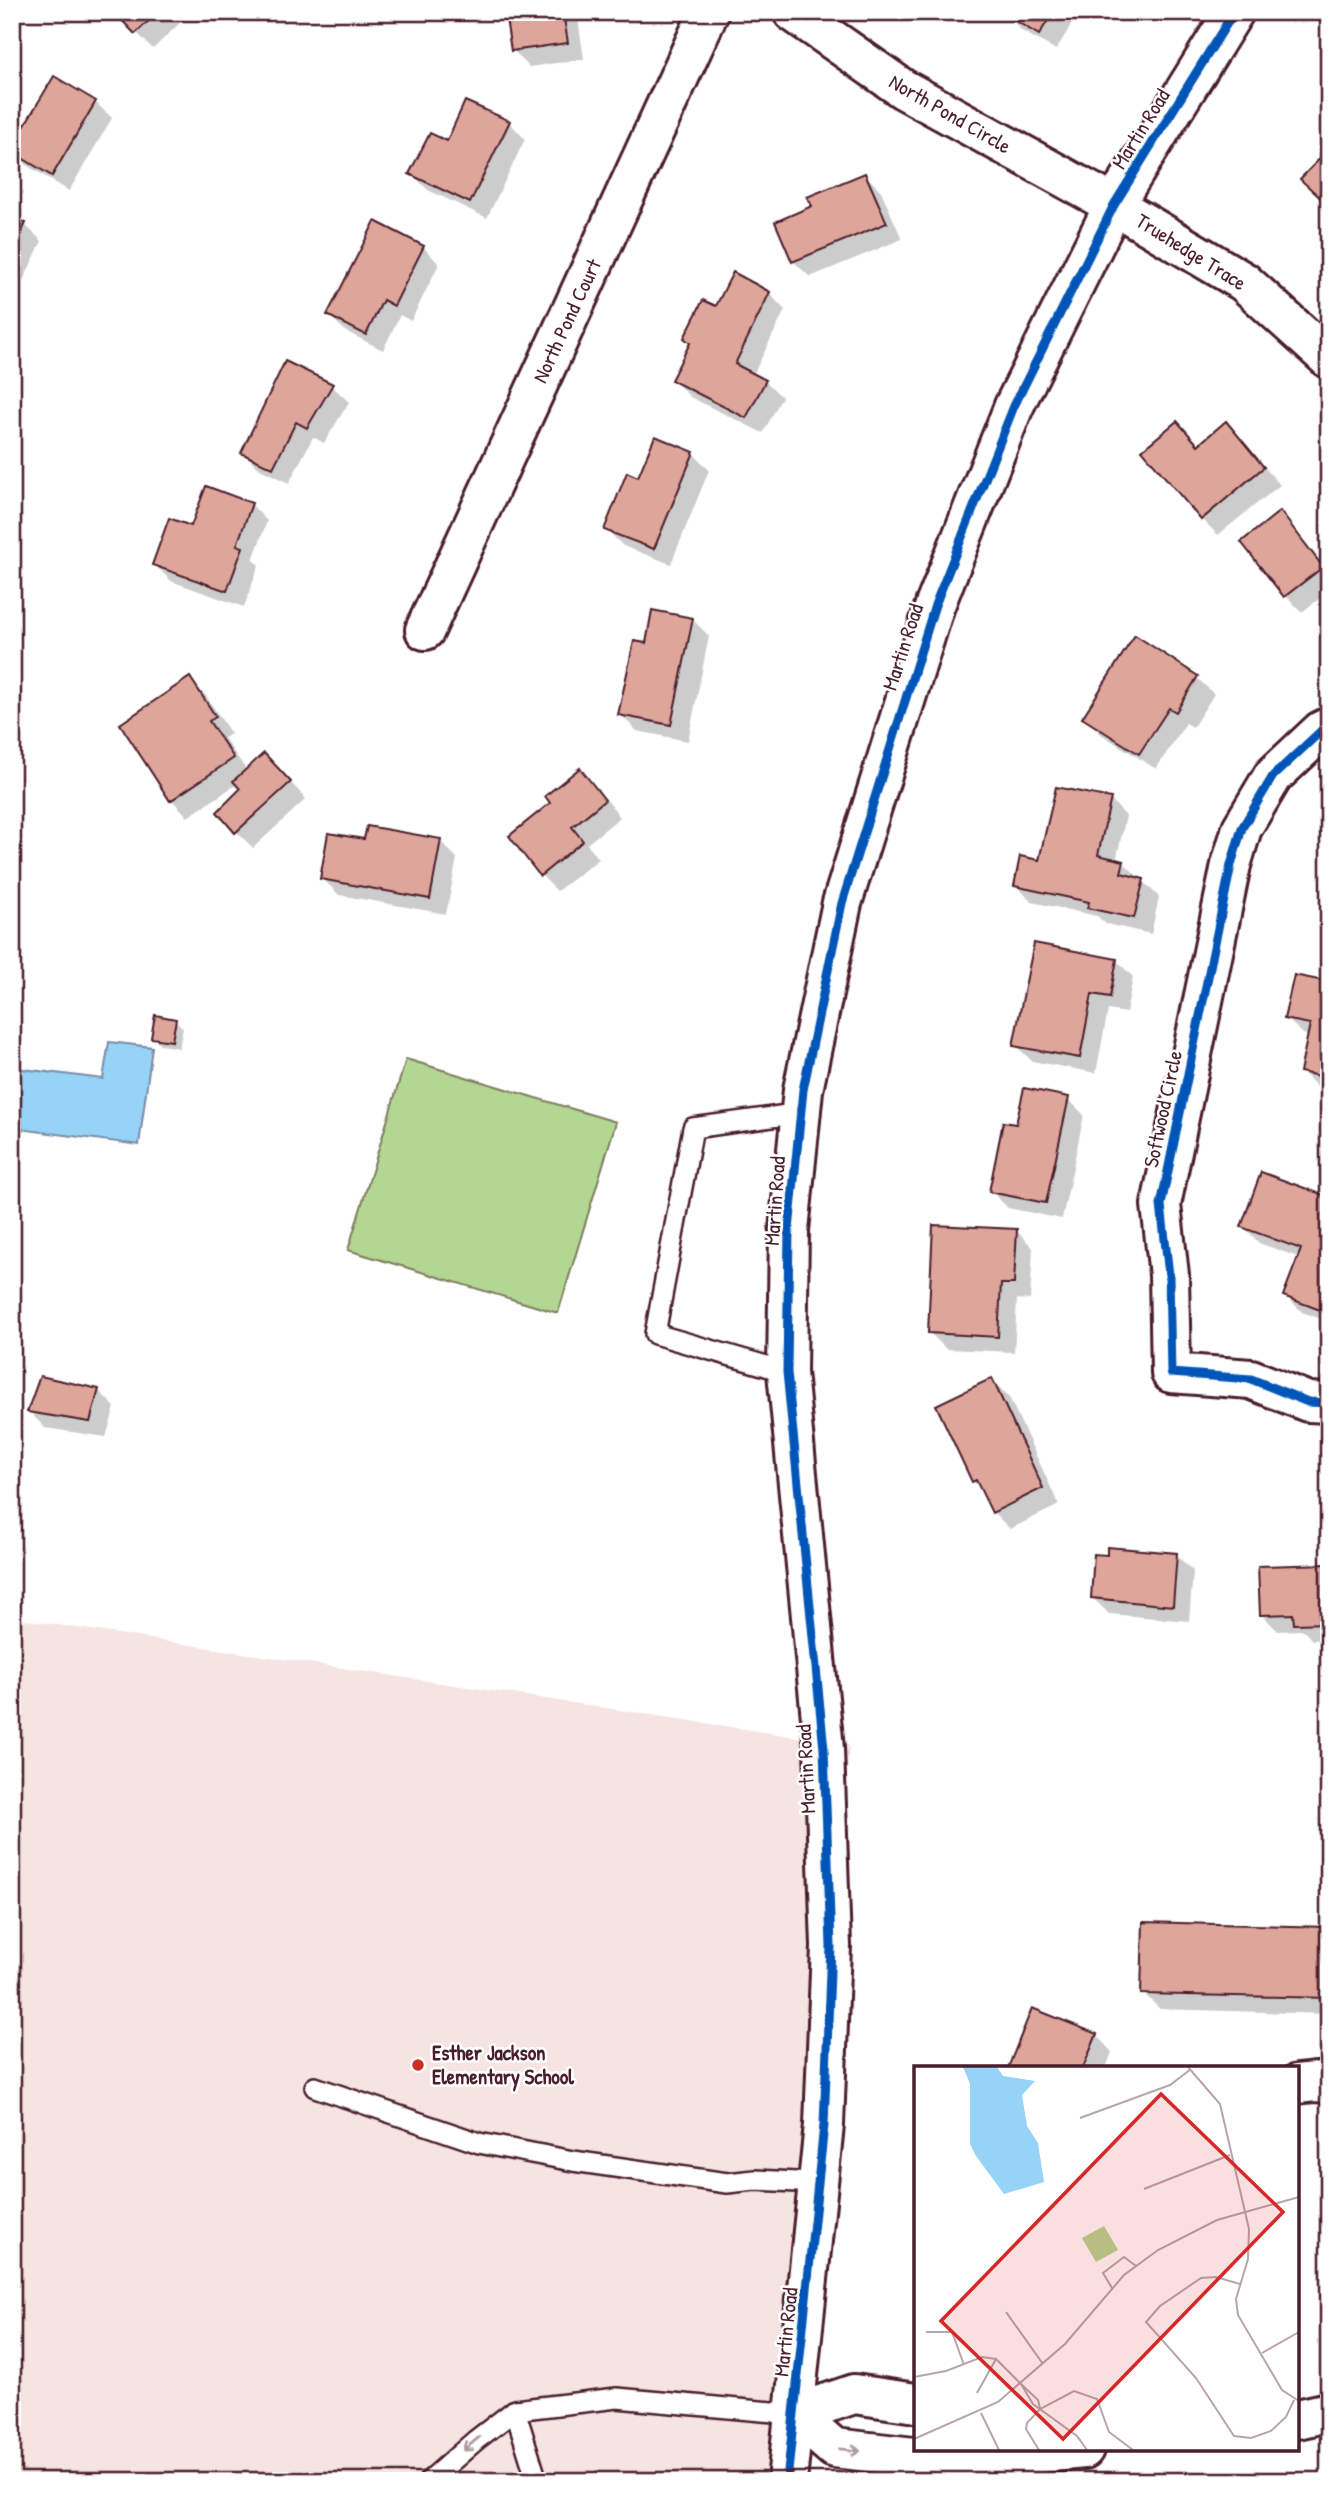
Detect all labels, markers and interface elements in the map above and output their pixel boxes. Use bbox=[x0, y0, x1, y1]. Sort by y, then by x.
street label: North Pond Circle bbox=[884, 67, 1016, 160]
street label: Martin Road bbox=[1105, 83, 1177, 174]
street label: Truehedge Trace bbox=[1130, 206, 1252, 297]
street label: North Pond Court bbox=[525, 254, 608, 387]
street label: Martin Road bbox=[875, 600, 930, 694]
street label: Softwood Circle bbox=[1136, 1048, 1189, 1170]
street label: Martin Road bbox=[757, 1155, 792, 1247]
street label: Martin Road bbox=[789, 1724, 822, 1814]
place label: Esther Jackson Elementary School bbox=[432, 2038, 574, 2092]
marker: Esther Jackson Elementary School bbox=[410, 2057, 426, 2073]
inset map bbox=[914, 2066, 1299, 2451]
street label: Martin Road bbox=[766, 2286, 805, 2378]
one-way arrow bbox=[463, 2436, 481, 2452]
one-way arrow bbox=[839, 2444, 861, 2457]

